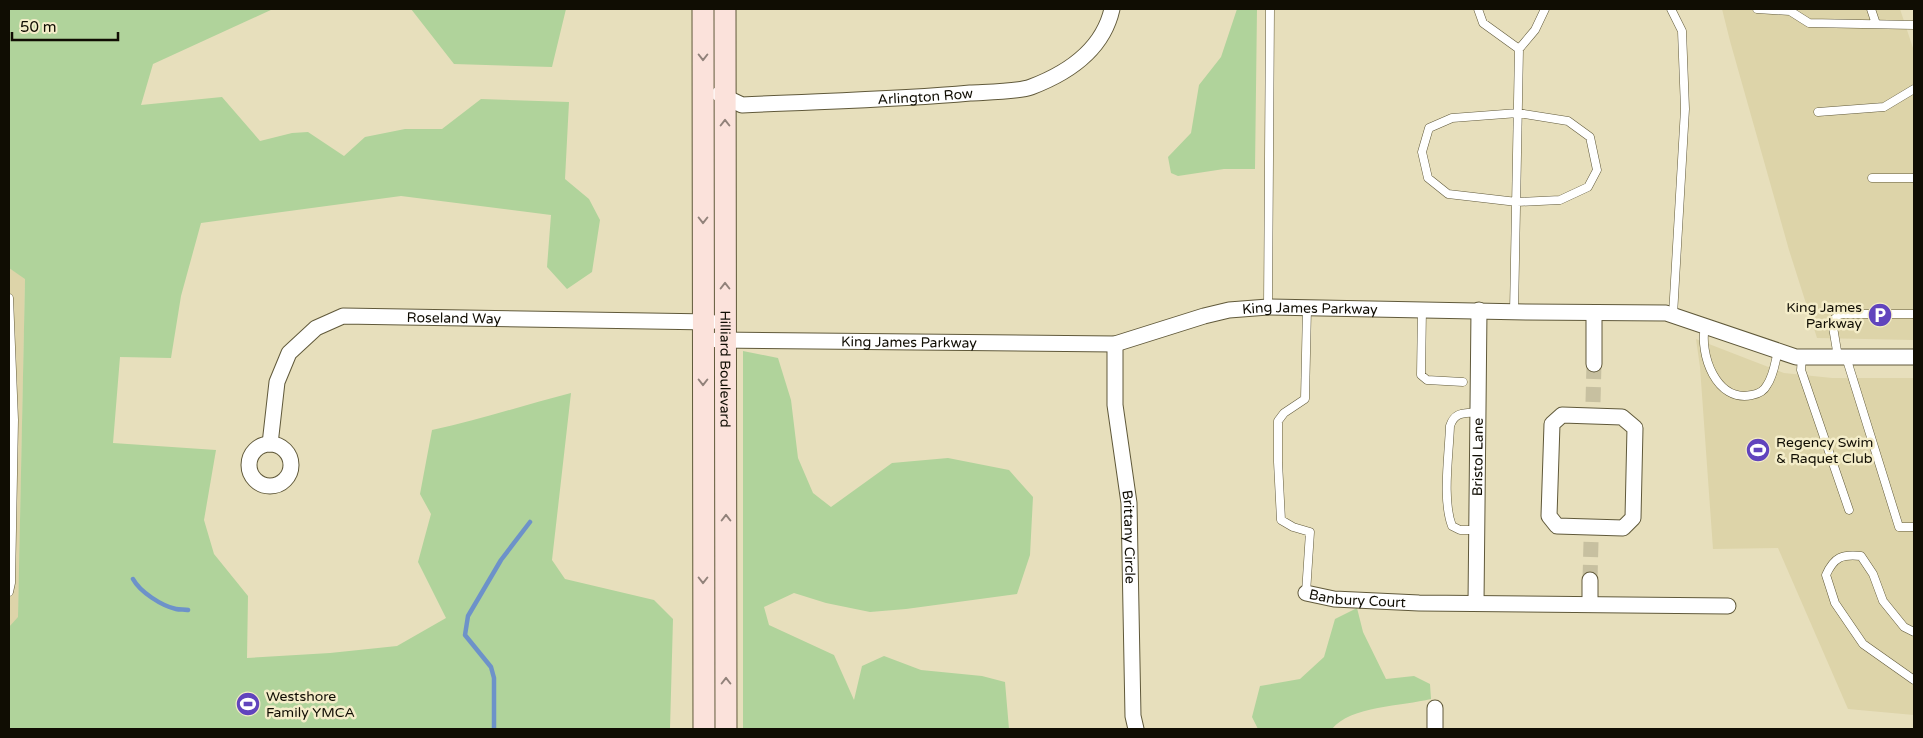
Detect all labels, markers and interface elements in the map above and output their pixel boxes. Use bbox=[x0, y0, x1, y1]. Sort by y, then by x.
scale bar bbox=[12, 10, 119, 42]
text: 50 m bbox=[20, 18, 57, 36]
one-way arrow bbox=[698, 54, 708, 62]
street label: Arlington Row bbox=[877, 85, 974, 108]
one-way arrow bbox=[720, 119, 730, 126]
one-way arrow bbox=[698, 216, 708, 224]
one-way arrow bbox=[720, 281, 730, 289]
street label: King James Parkway bbox=[1241, 299, 1378, 318]
place label: King James Parkway bbox=[1786, 299, 1862, 332]
parking icon: King James Parkway bbox=[1867, 302, 1893, 328]
street label: Roseland Way bbox=[407, 309, 502, 328]
street label: Hilliard Boulevard bbox=[716, 310, 734, 428]
street label: King James Parkway bbox=[841, 333, 977, 352]
one-way arrow bbox=[698, 379, 708, 387]
street label: Bristol Lane bbox=[1469, 418, 1487, 496]
place label: Regency Swim & Raquet Club bbox=[1776, 434, 1873, 467]
sports icon: Regency Swim & Raquet Club bbox=[1745, 437, 1771, 463]
street label: Brittany Circle bbox=[1118, 489, 1139, 584]
one-way arrow bbox=[721, 514, 731, 522]
one-way arrow bbox=[698, 576, 708, 584]
street label: Banbury Court bbox=[1307, 586, 1407, 611]
one-way arrow bbox=[721, 676, 731, 684]
place label: Westshore Family YMCA bbox=[266, 688, 355, 721]
sports icon: Westshore Family YMCA bbox=[235, 691, 261, 717]

